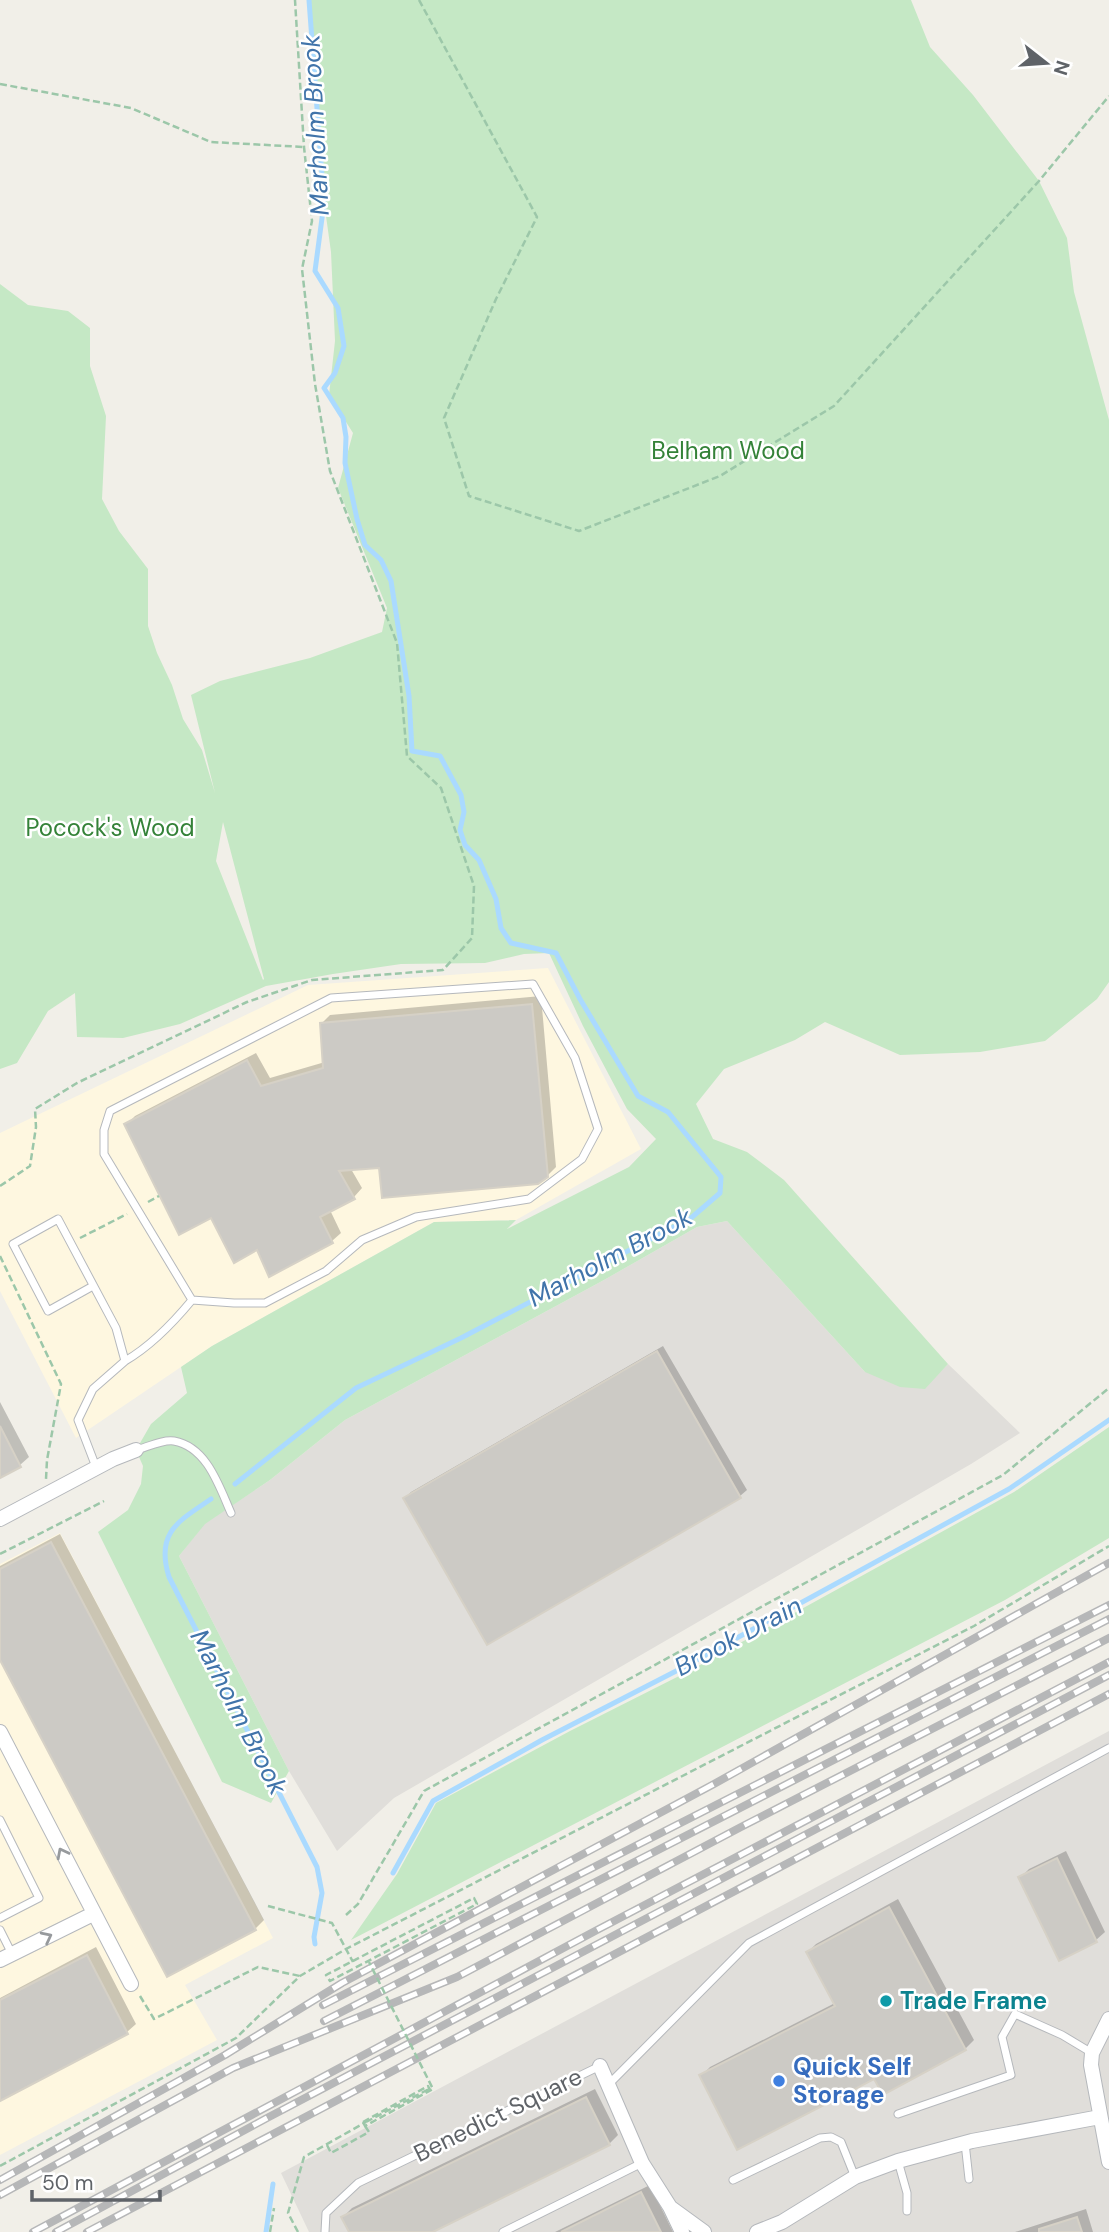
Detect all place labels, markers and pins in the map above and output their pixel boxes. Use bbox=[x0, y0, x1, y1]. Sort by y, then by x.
place label: Trade Frame bbox=[900, 1985, 1047, 2016]
marker: Trade Frame bbox=[878, 1993, 894, 2009]
place label: Quick Self Storage bbox=[793, 2051, 912, 2110]
marker: Quick Self Storage bbox=[771, 2073, 787, 2089]

